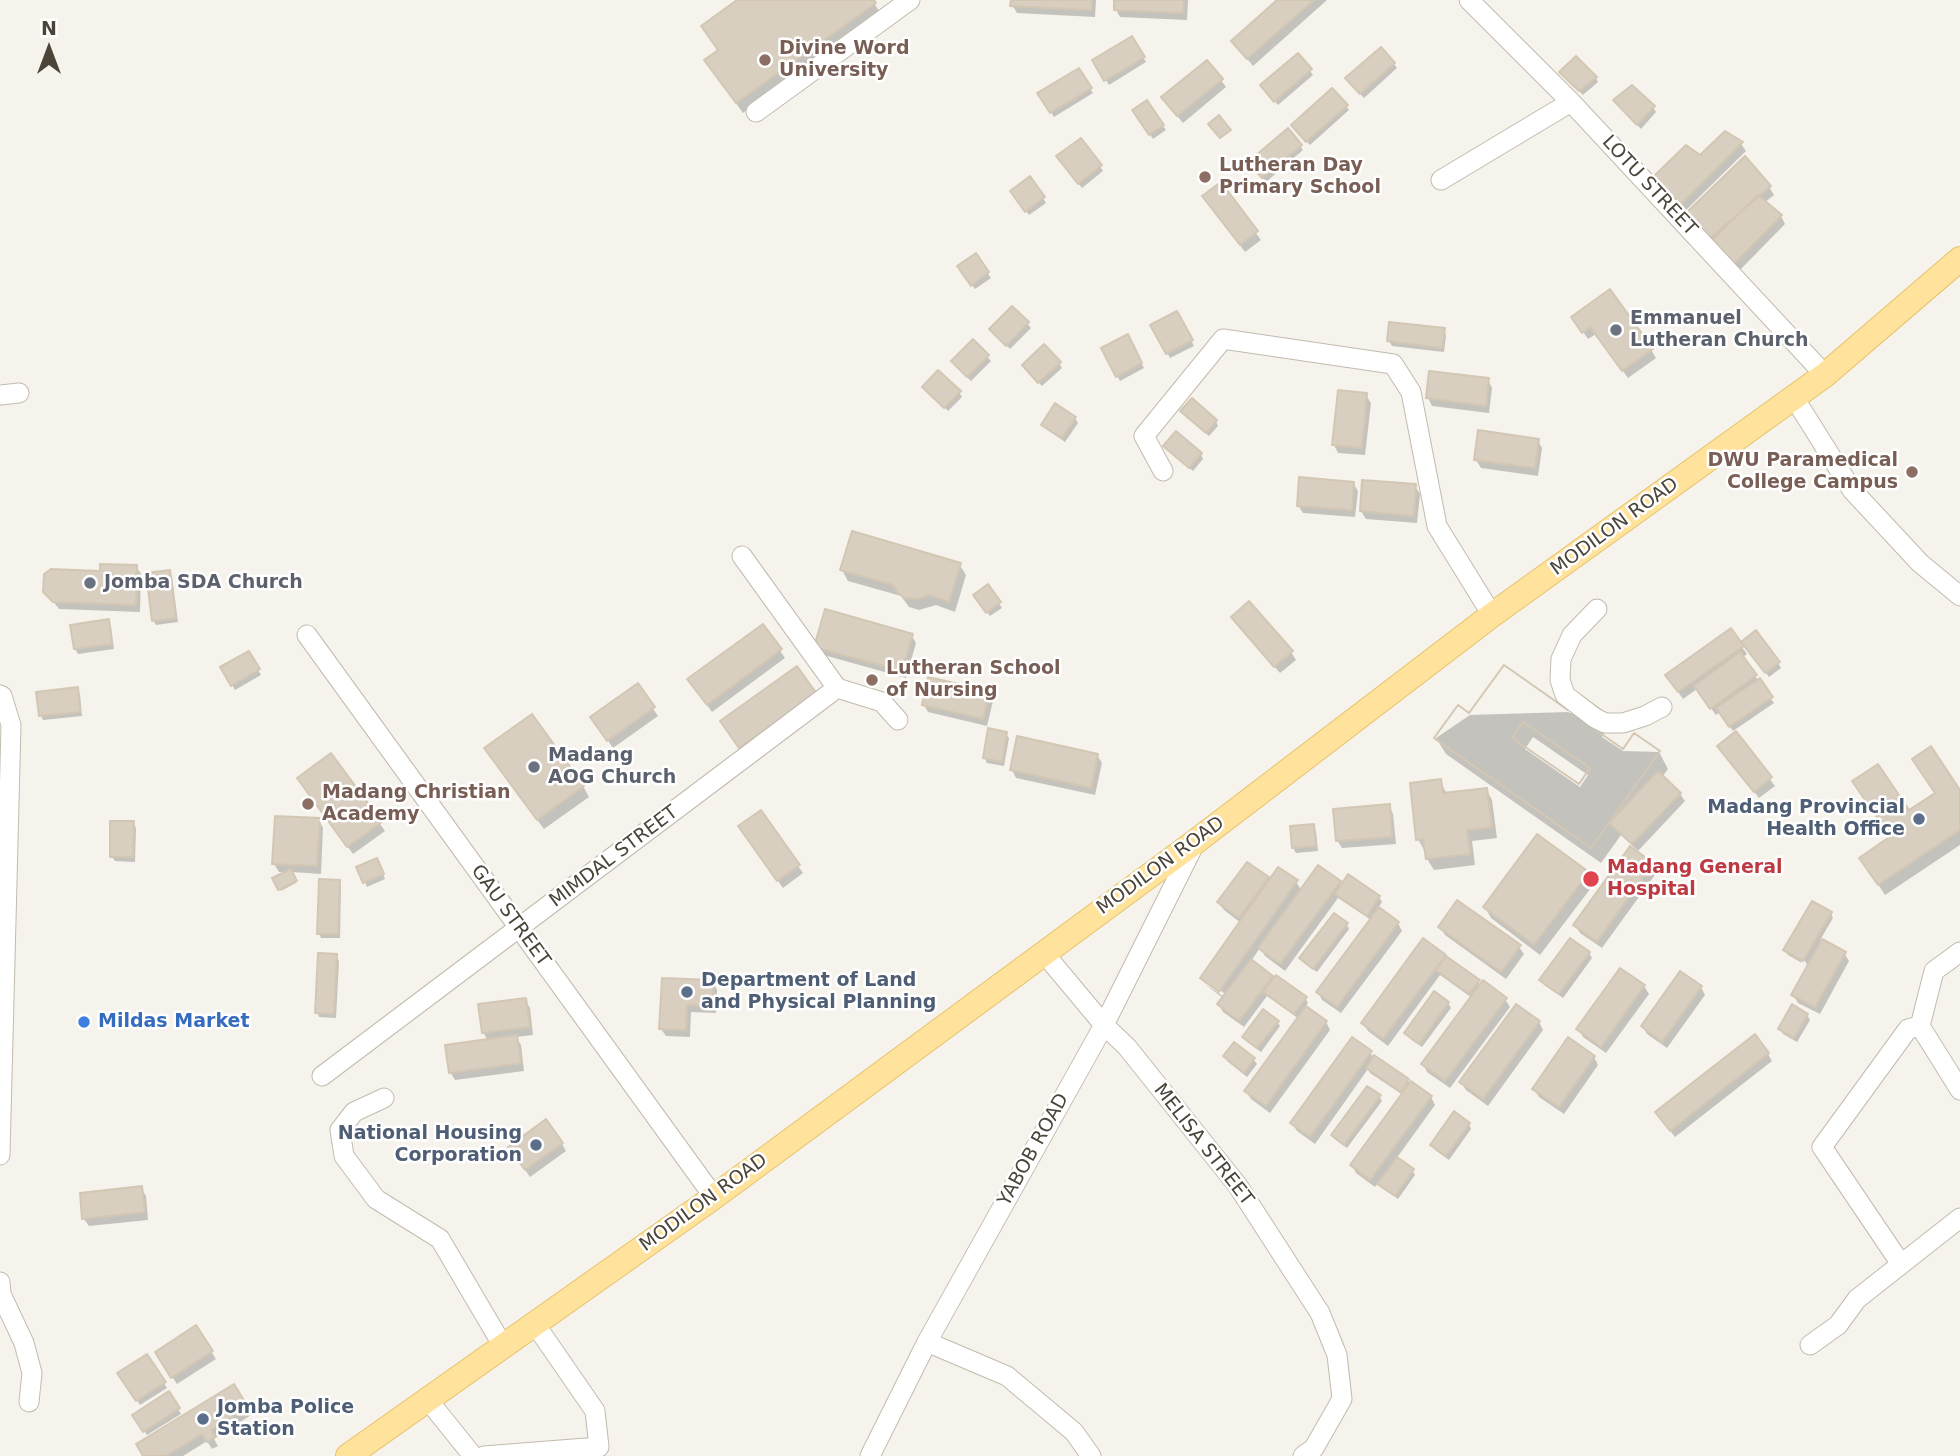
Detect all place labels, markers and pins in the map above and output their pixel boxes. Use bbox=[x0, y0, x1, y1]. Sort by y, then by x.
place label: Divine Word University bbox=[779, 38, 910, 82]
marker: Divine Word University bbox=[757, 52, 773, 68]
place label: Lutheran Day Primary School bbox=[1219, 155, 1381, 199]
marker: Lutheran Day Primary School bbox=[1197, 169, 1213, 185]
place label: Emmanuel Lutheran Church bbox=[1630, 308, 1809, 352]
marker: Emmanuel Lutheran Church bbox=[1608, 322, 1624, 338]
place label: DWU Paramedical College Campus bbox=[1707, 450, 1898, 494]
marker: DWU Paramedical College Campus bbox=[1904, 464, 1920, 480]
place label: Jomba SDA Church bbox=[104, 572, 303, 594]
marker: Jomba SDA Church bbox=[82, 575, 98, 591]
place label: Lutheran School of Nursing bbox=[886, 658, 1061, 702]
marker: Lutheran School of Nursing bbox=[864, 672, 880, 688]
place label: Madang AOG Church bbox=[548, 745, 676, 789]
marker: Madang AOG Church bbox=[526, 759, 542, 775]
place label: Madang Christian Academy bbox=[322, 782, 510, 826]
marker: Madang Christian Academy bbox=[300, 796, 316, 812]
place label: Madang Provincial Health Office bbox=[1707, 797, 1905, 841]
marker: Madang Provincial Health Office bbox=[1911, 811, 1927, 827]
place label: Madang General Hospital bbox=[1607, 857, 1782, 901]
marker: Madang General Hospital bbox=[1581, 869, 1601, 889]
place label: Department of Land and Physical Planning bbox=[701, 970, 936, 1014]
marker: Department of Land and Physical Planning bbox=[679, 984, 695, 1000]
place label: Mildas Market bbox=[98, 1011, 249, 1033]
marker: Mildas Market bbox=[76, 1014, 92, 1030]
place label: National Housing Corporation bbox=[338, 1123, 522, 1167]
marker: National Housing Corporation bbox=[528, 1137, 544, 1153]
place label: Jomba Police Station bbox=[217, 1397, 354, 1441]
marker: Jomba Police Station bbox=[195, 1411, 211, 1427]

